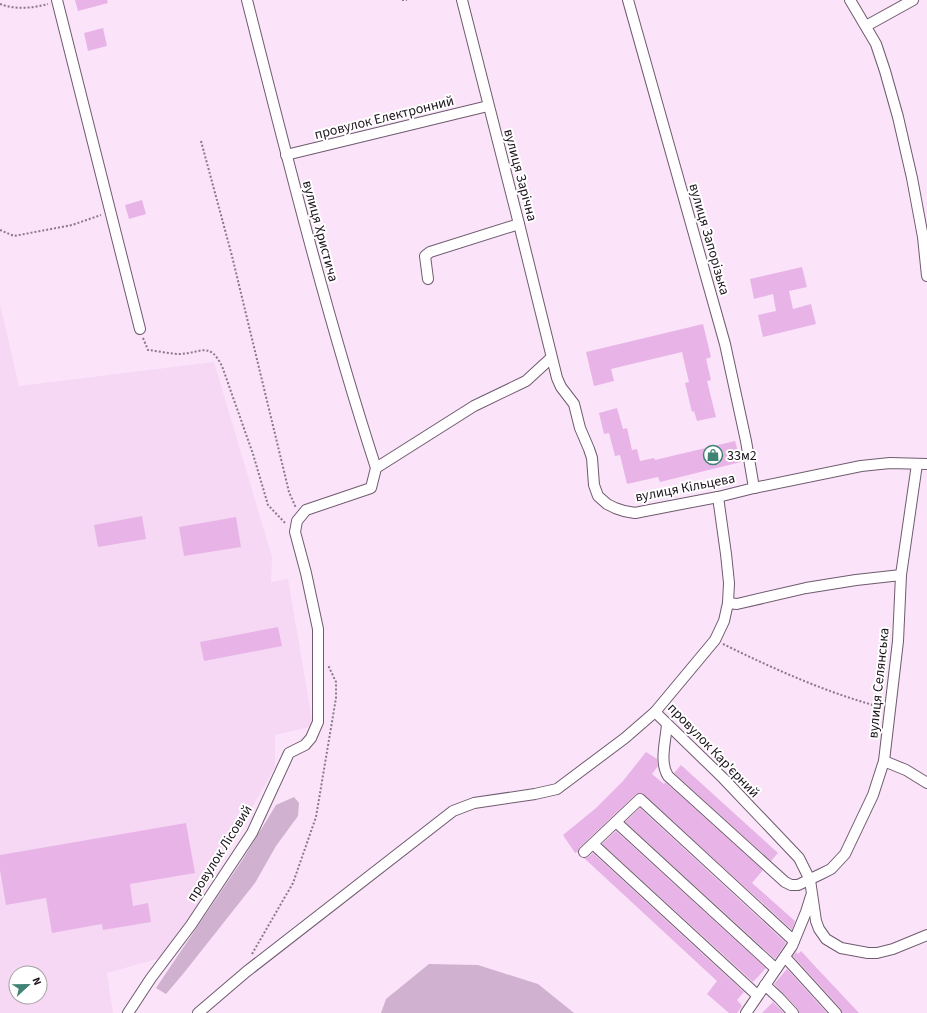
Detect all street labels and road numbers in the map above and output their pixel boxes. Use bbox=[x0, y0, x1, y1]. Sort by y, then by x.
street label: провулок Електронний bbox=[312, 91, 456, 145]
street label: вулиця Зарічна bbox=[498, 127, 542, 224]
street label: вулиця Христича bbox=[297, 178, 343, 284]
street label: вулиця Запорізька bbox=[684, 181, 735, 297]
street label: вулиця Кільцева bbox=[633, 468, 737, 507]
street label: вулиця Селянська bbox=[863, 627, 895, 739]
street label: провулок Кар'єрний bbox=[663, 699, 764, 803]
street label: провулок Лісовий bbox=[182, 801, 258, 906]

